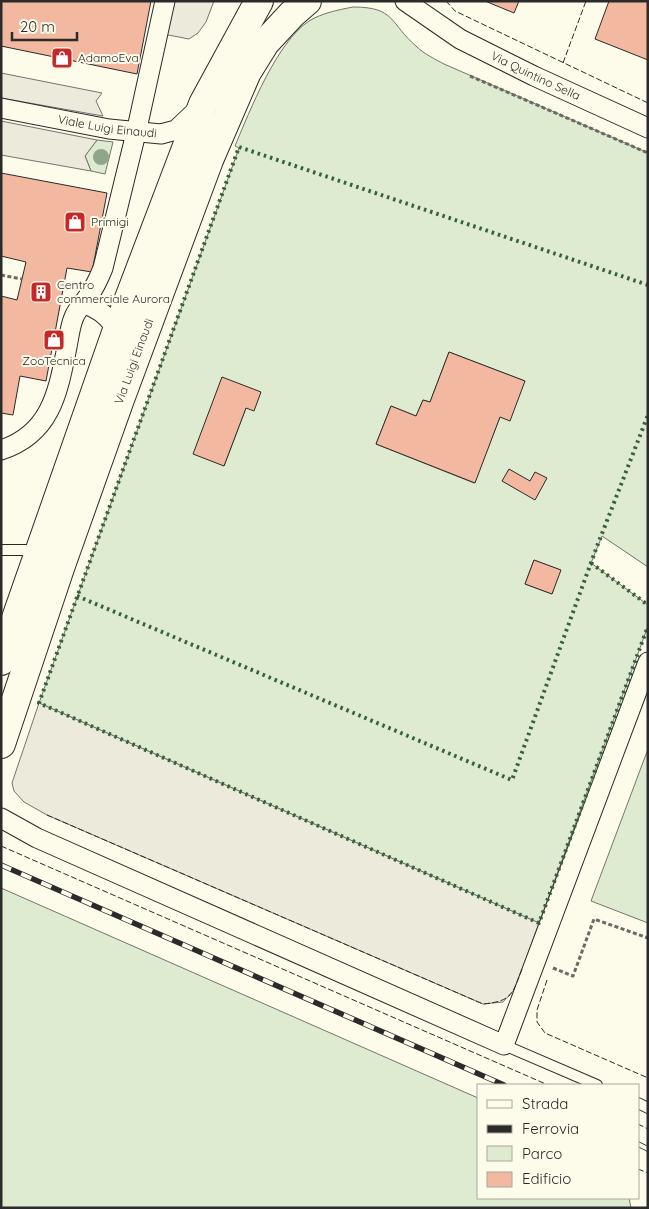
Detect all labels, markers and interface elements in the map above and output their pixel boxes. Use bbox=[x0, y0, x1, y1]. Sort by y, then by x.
scale bar bbox=[12, 10, 78, 42]
text: 20 m bbox=[20, 17, 55, 36]
shop icon: AdamoEva bbox=[50, 46, 74, 70]
street label: Via Quintino Sella bbox=[489, 48, 583, 103]
place label: AdamoEva bbox=[78, 50, 139, 65]
street label: Viale Luigi Einaudi bbox=[57, 111, 157, 141]
shop icon: Primigi bbox=[63, 210, 87, 234]
place label: Primigi bbox=[91, 214, 129, 229]
place label: Centro commerciale Aurora bbox=[57, 277, 170, 306]
building icon: Centro commerciale Aurora bbox=[29, 280, 53, 304]
street label: Via Luigi Einaudi bbox=[111, 316, 156, 406]
shop icon: ZooTecnica bbox=[42, 328, 66, 352]
place label: ZooTecnica bbox=[22, 353, 86, 368]
legend bbox=[477, 1084, 639, 1199]
text: Strada bbox=[522, 1094, 568, 1113]
text: Ferrovia bbox=[522, 1119, 579, 1138]
text: Parco bbox=[522, 1144, 562, 1163]
text: Edificio bbox=[522, 1169, 571, 1188]

